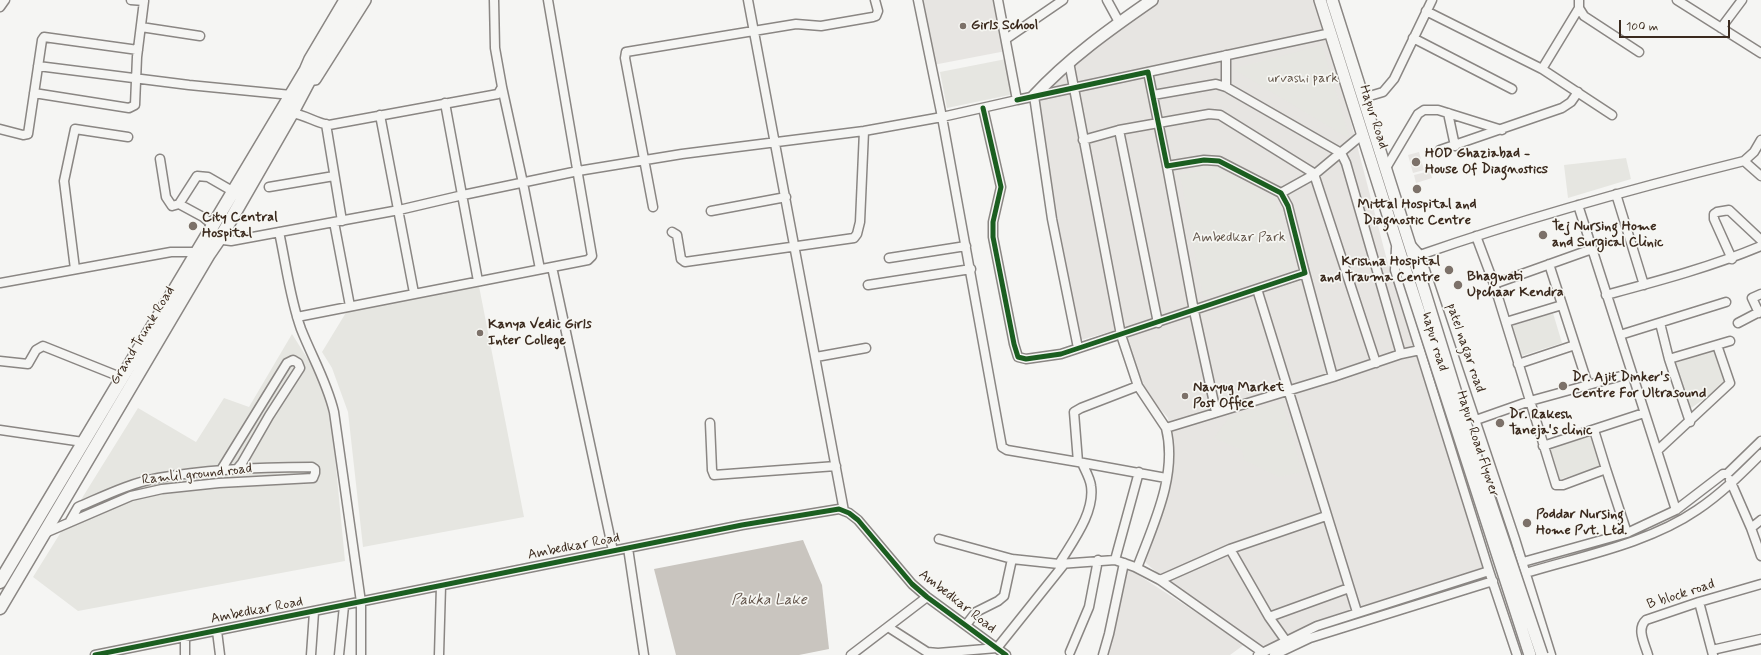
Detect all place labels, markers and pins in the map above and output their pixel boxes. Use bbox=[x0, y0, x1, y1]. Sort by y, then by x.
place label: Girls School bbox=[971, 18, 1038, 34]
marker: Girls School bbox=[958, 21, 968, 31]
place label: HOD Ghaziabad - House Of Diagnostics bbox=[1425, 146, 1548, 178]
marker: HOD Ghaziabad - House Of Diagnostics bbox=[1410, 156, 1422, 168]
marker: Mittal Hospital and Diagnostic Centre bbox=[1411, 183, 1423, 195]
place label: Mittal Hospital and Diagnostic Centre bbox=[1358, 197, 1476, 230]
place label: City Central Hospital bbox=[202, 210, 278, 242]
place label: Tej Nursing Home and Surgical Clinic bbox=[1552, 219, 1664, 252]
marker: City Central Hospital bbox=[187, 220, 199, 232]
marker: Tej Nursing Home and Surgical Clinic bbox=[1537, 229, 1549, 241]
place label: Krishna Hospital and Trauma Centre bbox=[1320, 254, 1440, 286]
marker: Krishna Hospital and Trauma Centre bbox=[1443, 264, 1455, 276]
place label: Bhagwati Upchaar Kendra bbox=[1467, 269, 1563, 302]
marker: Bhagwati Upchaar Kendra bbox=[1452, 279, 1464, 291]
place label: Kanya Vedic Girls Inter College bbox=[488, 317, 592, 350]
marker: Kanya Vedic Girls Inter College bbox=[475, 328, 485, 338]
place label: Dr. Ajit Dinker's Centre For Ultrasound bbox=[1572, 370, 1706, 402]
place label: Navyug Market Post Office bbox=[1193, 380, 1284, 412]
marker: Dr. Ajit Dinker's Centre For Ultrasound bbox=[1557, 380, 1569, 392]
marker: Navyug Market Post Office bbox=[1180, 391, 1190, 401]
place label: Dr. Rakesh Taneja's clinic bbox=[1509, 407, 1592, 440]
marker: Dr. Rakesh Taneja's clinic bbox=[1494, 417, 1506, 429]
place label: Poddar Nursing Home Pvt. Ltd. bbox=[1536, 507, 1627, 540]
marker: Poddar Nursing Home Pvt. Ltd. bbox=[1521, 517, 1533, 529]

